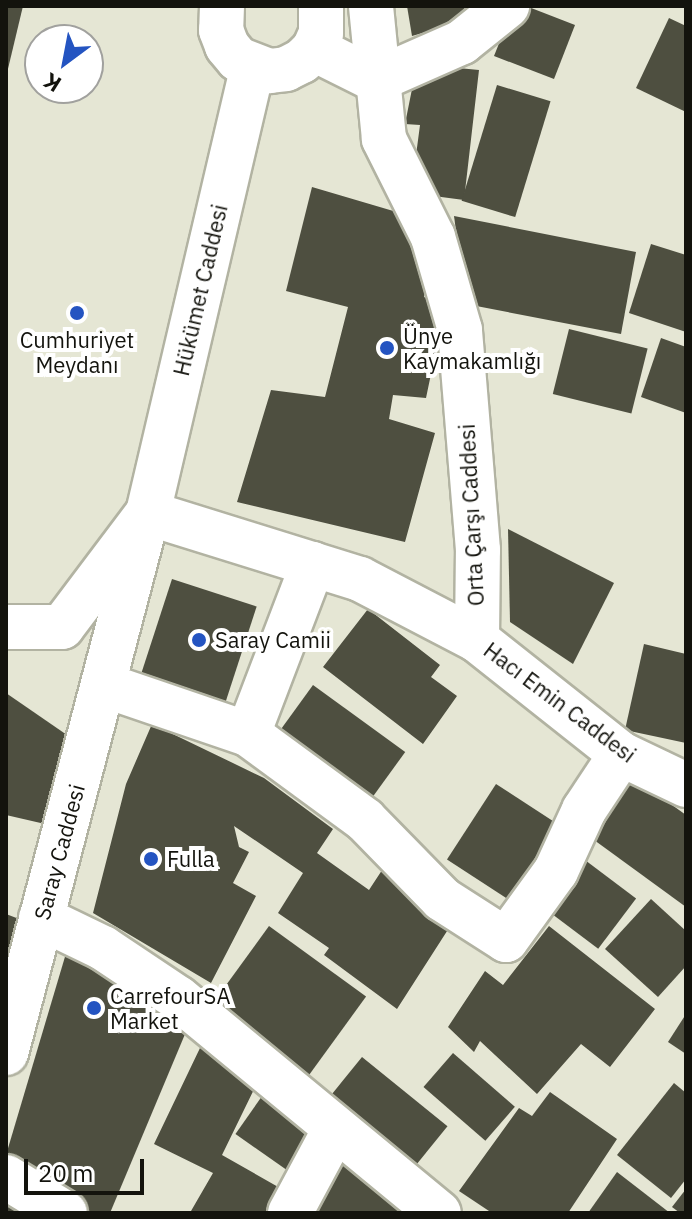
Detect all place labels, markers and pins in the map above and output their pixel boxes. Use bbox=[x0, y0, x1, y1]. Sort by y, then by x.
marker: Cumhuriyet Meydanı bbox=[68, 304, 86, 322]
place label: Ünye Kaymakamlığı bbox=[403, 322, 541, 374]
place label: Cumhuriyet Meydanı bbox=[20, 326, 134, 378]
marker: Ünye Kaymakamlığı bbox=[378, 339, 396, 357]
place label: Saray Camii bbox=[215, 627, 331, 653]
marker: Saray Camii bbox=[190, 631, 208, 649]
place label: Fulla bbox=[167, 846, 215, 872]
marker: Fulla bbox=[142, 850, 160, 868]
place label: CarrefourSA Market bbox=[110, 982, 230, 1034]
marker: CarrefourSA Market bbox=[85, 999, 103, 1017]

